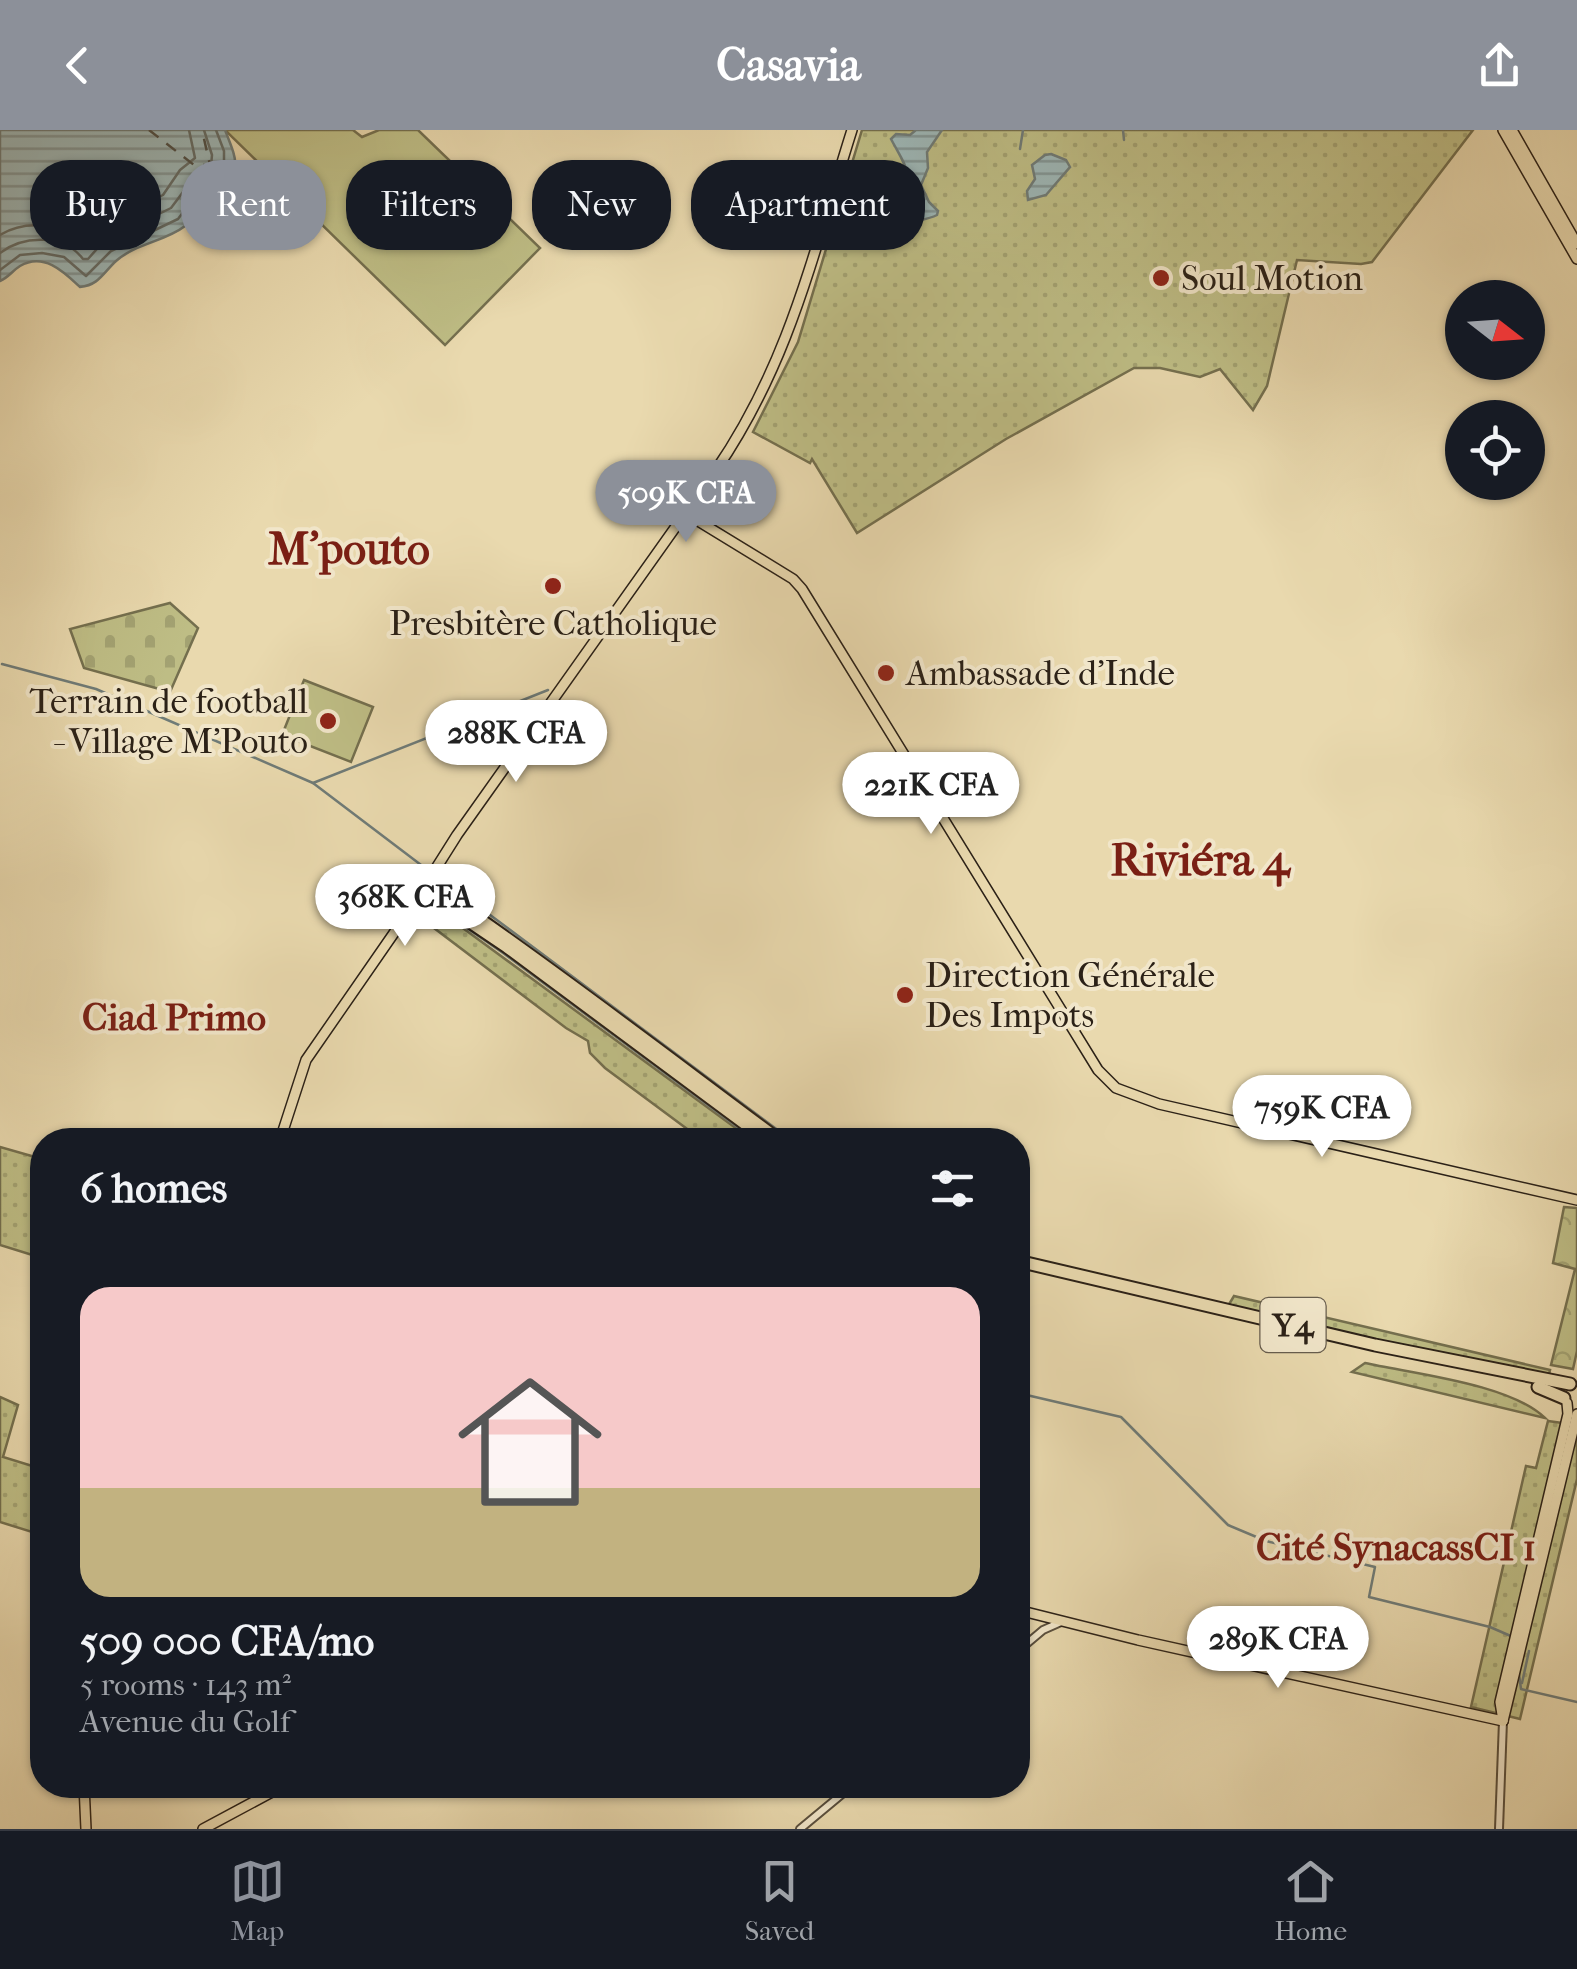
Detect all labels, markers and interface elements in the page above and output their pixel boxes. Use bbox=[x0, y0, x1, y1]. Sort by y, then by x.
icon: back bbox=[50, 38, 105, 93]
icon: share bbox=[1472, 38, 1527, 93]
text: Casavia bbox=[716, 39, 861, 92]
chip: Buy bbox=[30, 160, 161, 250]
chip: Rent bbox=[181, 160, 326, 250]
chip: Filters bbox=[346, 160, 512, 250]
chip: New bbox=[532, 160, 671, 250]
chip: Apartment bbox=[691, 160, 925, 250]
place label: Soul Motion bbox=[1181, 258, 1363, 299]
marker: Soul Motion bbox=[1150, 267, 1172, 289]
north arrow bbox=[1445, 280, 1545, 380]
map controls bbox=[1445, 280, 1545, 500]
button: locate bbox=[1445, 400, 1545, 500]
pin: 509K CFA bbox=[583, 460, 789, 545]
text: 509K CFA bbox=[617, 474, 755, 511]
district label: M'pouto bbox=[268, 523, 430, 576]
marker: Presbitère Catholique bbox=[542, 575, 564, 597]
place label: Presbitère Catholique bbox=[389, 603, 717, 644]
place label: Ambassade d’Inde bbox=[904, 653, 1175, 694]
marker: Ambassade d’Inde bbox=[875, 662, 897, 684]
place label: Terrain de football - Village M'Pouto bbox=[29, 681, 308, 762]
pin: 288K CFA bbox=[413, 700, 619, 785]
marker: Terrain de football - Village M'Pouto bbox=[317, 710, 339, 732]
text: 288K CFA bbox=[447, 714, 585, 751]
pin: 221K CFA bbox=[828, 752, 1034, 837]
text: 221K CFA bbox=[864, 766, 998, 803]
district label: Riviéra 4 bbox=[1110, 834, 1292, 887]
pin: 368K CFA bbox=[302, 864, 508, 949]
text: 368K CFA bbox=[337, 878, 473, 915]
place label: Direction Générale Des Impots bbox=[925, 955, 1215, 1036]
marker: Direction Générale Des Impots bbox=[894, 984, 916, 1006]
district label: Ciad Primo bbox=[82, 995, 266, 1040]
pin: 759K CFA bbox=[1219, 1075, 1425, 1160]
text: 759K CFA bbox=[1254, 1089, 1390, 1126]
icon: filters bbox=[925, 1161, 980, 1216]
text: 6 homes bbox=[80, 1164, 227, 1213]
road number: Y4 bbox=[1260, 1298, 1326, 1352]
icon: home bbox=[440, 1352, 620, 1532]
district label: Cité SynacassCI 1 bbox=[1256, 1525, 1536, 1570]
pin: 289K CFA bbox=[1175, 1606, 1381, 1691]
text: 509 000 CFA/mo bbox=[80, 1617, 374, 1666]
text: 289K CFA bbox=[1209, 1620, 1347, 1657]
text: 5 rooms · 143 m² bbox=[80, 1666, 291, 1703]
text: Avenue du Golf bbox=[80, 1703, 290, 1740]
tab: Map bbox=[230, 1854, 285, 1947]
tab: Saved bbox=[745, 1854, 814, 1947]
tab: Home bbox=[1274, 1854, 1347, 1947]

